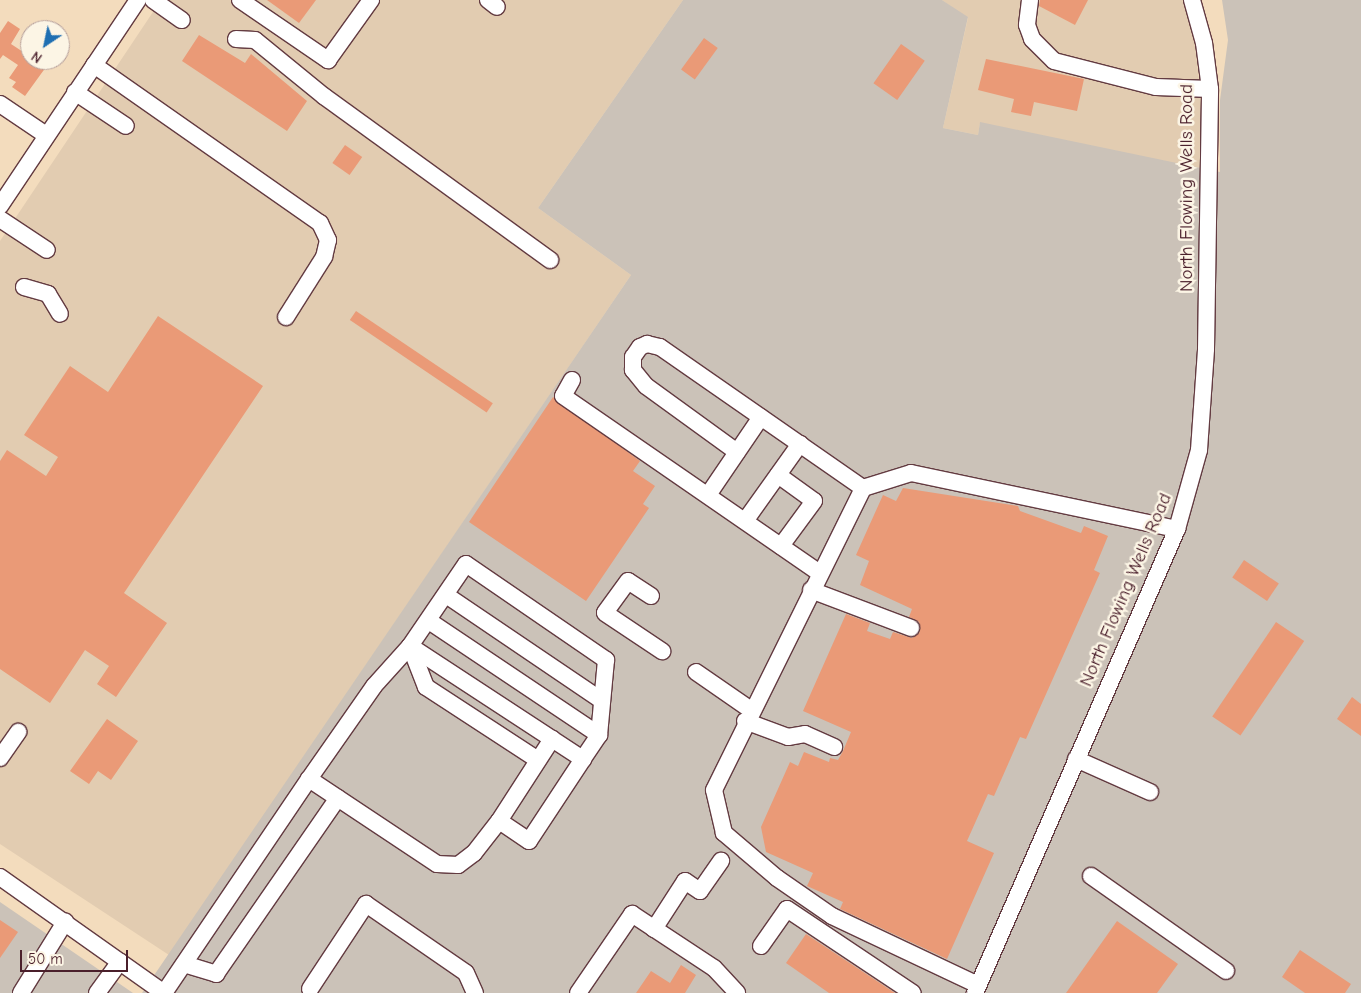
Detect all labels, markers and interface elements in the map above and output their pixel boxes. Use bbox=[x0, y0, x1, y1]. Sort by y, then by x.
north arrow bbox=[20, 20, 70, 70]
text: N bbox=[28, 47, 45, 67]
street label: North Flowing Wells Road bbox=[1176, 84, 1198, 292]
street label: North Flowing Wells Road bbox=[1075, 490, 1177, 690]
scale bar bbox=[22, 940, 130, 972]
text: 50 m bbox=[28, 950, 63, 968]

